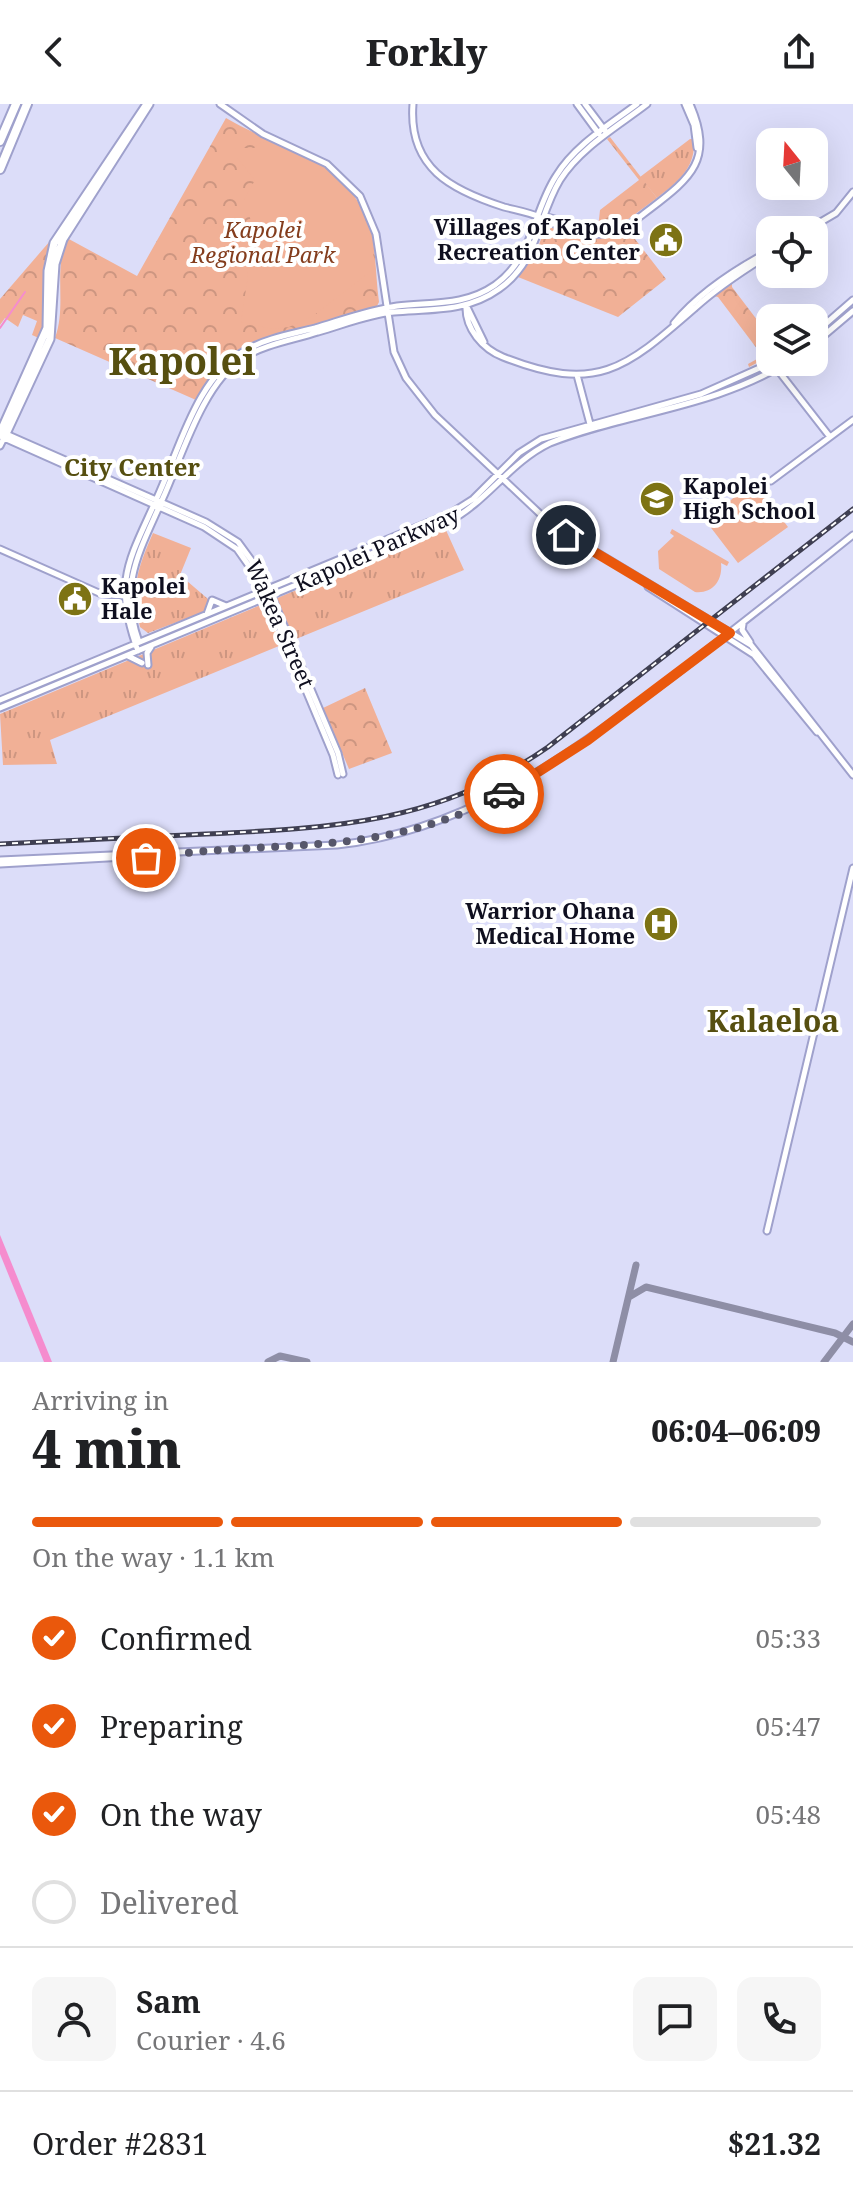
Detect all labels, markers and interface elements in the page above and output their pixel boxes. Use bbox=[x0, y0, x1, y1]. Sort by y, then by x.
text: Forkly bbox=[366, 28, 487, 77]
icon: back bbox=[32, 30, 76, 74]
icon: share bbox=[777, 30, 821, 74]
north arrow bbox=[756, 128, 828, 200]
map controls bbox=[756, 128, 828, 376]
place label: Villages of Kapolei Recreation Center bbox=[434, 211, 640, 266]
park label: Kapolei Regional Park bbox=[190, 214, 337, 269]
button: locate bbox=[756, 216, 828, 288]
public building icon: Villages of Kapolei Recreation Center bbox=[647, 221, 685, 259]
button: layers bbox=[756, 304, 828, 376]
district label: Kapolei bbox=[108, 334, 256, 386]
district label: City Center bbox=[64, 450, 201, 483]
place label: Kapolei High School bbox=[683, 470, 815, 525]
school or university icon: Kapolei High School bbox=[638, 480, 676, 518]
street label: Kapolei Parkway bbox=[289, 498, 464, 598]
pin bbox=[532, 501, 600, 569]
icon: home bbox=[544, 513, 588, 557]
street label: Wakea Street bbox=[239, 555, 323, 693]
place label: Kapolei Hale bbox=[101, 570, 186, 625]
public building icon: Kapolei Hale bbox=[56, 580, 94, 618]
courier bbox=[464, 754, 544, 834]
icon: car bbox=[482, 772, 526, 816]
pin bbox=[112, 824, 180, 892]
icon: bag bbox=[124, 836, 168, 880]
place label: Warrior Ohana Medical Home bbox=[465, 895, 635, 950]
hospital icon: Warrior Ohana Medical Home bbox=[642, 905, 680, 943]
district label: Kalaeloa bbox=[707, 1000, 839, 1041]
text: Arriving in bbox=[32, 1382, 169, 1418]
text: 06:04–06:09 bbox=[651, 1410, 821, 1451]
text: 4 min bbox=[32, 1412, 181, 1483]
text: On the way · 1.1 km bbox=[32, 1539, 275, 1575]
icon: check bbox=[32, 1616, 76, 1660]
text: Confirmed bbox=[100, 1618, 252, 1659]
text: 05:33 bbox=[755, 1620, 821, 1656]
icon: check bbox=[32, 1704, 76, 1748]
text: Preparing bbox=[100, 1706, 243, 1747]
text: 05:47 bbox=[755, 1708, 821, 1744]
icon: check bbox=[32, 1792, 76, 1836]
text: On the way bbox=[100, 1794, 262, 1835]
text: 05:48 bbox=[755, 1796, 821, 1832]
text: Delivered bbox=[100, 1882, 239, 1923]
button: person bbox=[32, 1977, 116, 2061]
button: chat bbox=[633, 1977, 717, 2061]
button: phone bbox=[737, 1977, 821, 2061]
text: Sam bbox=[136, 1981, 201, 2022]
text: Courier · 4.6 bbox=[136, 2022, 286, 2058]
text: Order #2831 bbox=[32, 2123, 209, 2164]
text: $21.32 bbox=[727, 2123, 821, 2164]

